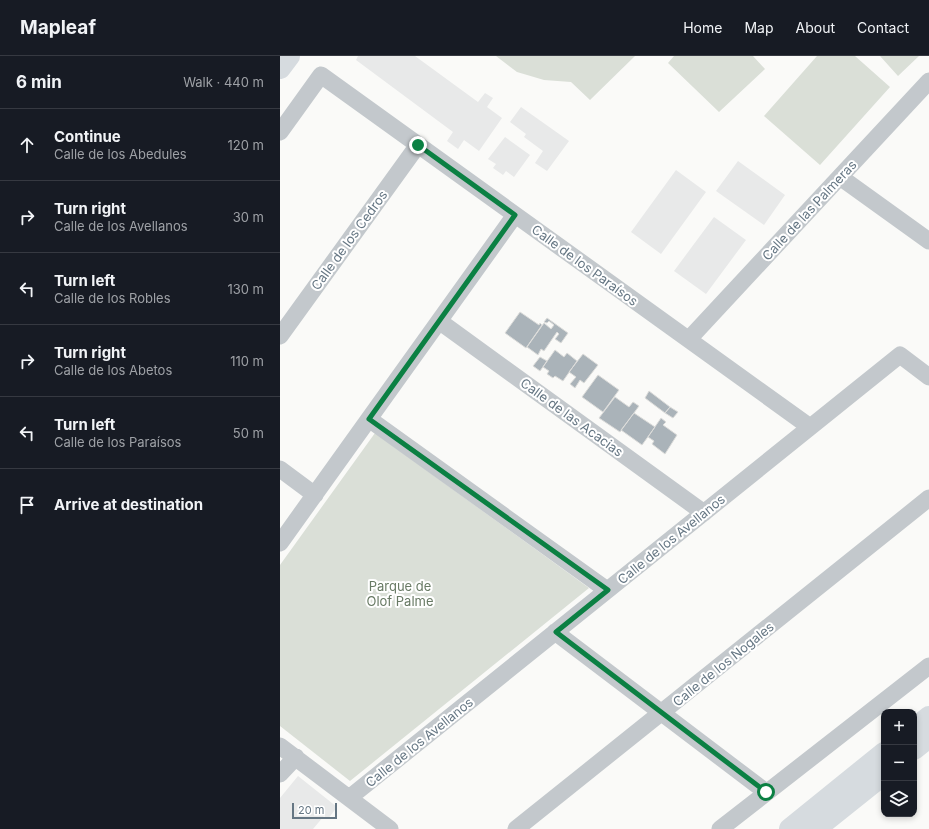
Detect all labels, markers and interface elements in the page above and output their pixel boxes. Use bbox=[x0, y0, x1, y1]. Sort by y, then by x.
text: Mapleaf bbox=[20, 16, 96, 39]
text: Home bbox=[683, 19, 722, 36]
text: Map bbox=[744, 19, 774, 36]
text: About bbox=[796, 19, 835, 36]
text: Contact bbox=[857, 19, 909, 36]
text: 6 min bbox=[16, 72, 62, 92]
text: Walk · 440 m bbox=[183, 74, 264, 90]
text: Continue bbox=[54, 127, 121, 146]
icon: ahead bbox=[16, 134, 38, 156]
route end bbox=[409, 136, 427, 154]
text: 120 m bbox=[228, 137, 264, 153]
text: Calle de los Abedules bbox=[54, 146, 187, 162]
street label: Calle de las Palmeras bbox=[758, 156, 860, 263]
street label: Calle de los Cedros bbox=[307, 187, 391, 293]
text: Turn right bbox=[54, 199, 126, 218]
icon: right bbox=[16, 206, 38, 228]
text: 30 m bbox=[233, 209, 264, 225]
text: Calle de los Avellanos bbox=[54, 218, 188, 234]
street label: Calle de los Paraísos bbox=[529, 221, 641, 309]
text: Turn left bbox=[54, 271, 115, 290]
icon: left bbox=[16, 278, 38, 300]
text: 130 m bbox=[227, 281, 264, 297]
text: Calle de los Robles bbox=[54, 290, 171, 306]
text: Turn right bbox=[54, 343, 126, 362]
icon: right bbox=[16, 350, 38, 372]
text: 110 m bbox=[230, 353, 264, 369]
text: Calle de los Abetos bbox=[54, 362, 172, 378]
street label: Calle de las Acacias bbox=[518, 374, 627, 460]
text: Turn left bbox=[54, 415, 115, 434]
icon: left bbox=[16, 422, 38, 444]
text: 50 m bbox=[233, 425, 264, 441]
text: Calle de los Paraísos bbox=[54, 434, 181, 450]
street label: Calle de los Avellanos bbox=[614, 491, 728, 587]
icon: arrive bbox=[16, 494, 38, 516]
text: Arrive at destination bbox=[54, 495, 203, 514]
park label: Parque de Olof Palme bbox=[366, 578, 434, 609]
street label: Calle de los Nogales bbox=[669, 618, 777, 710]
street label: Calle de los Avellanos bbox=[362, 694, 476, 790]
map controls bbox=[881, 709, 917, 817]
button: + bbox=[881, 709, 917, 745]
button: − bbox=[881, 745, 917, 781]
button: layers bbox=[881, 781, 917, 817]
route start bbox=[757, 783, 775, 801]
scale bar bbox=[292, 801, 337, 820]
text: 20 m bbox=[298, 803, 324, 817]

